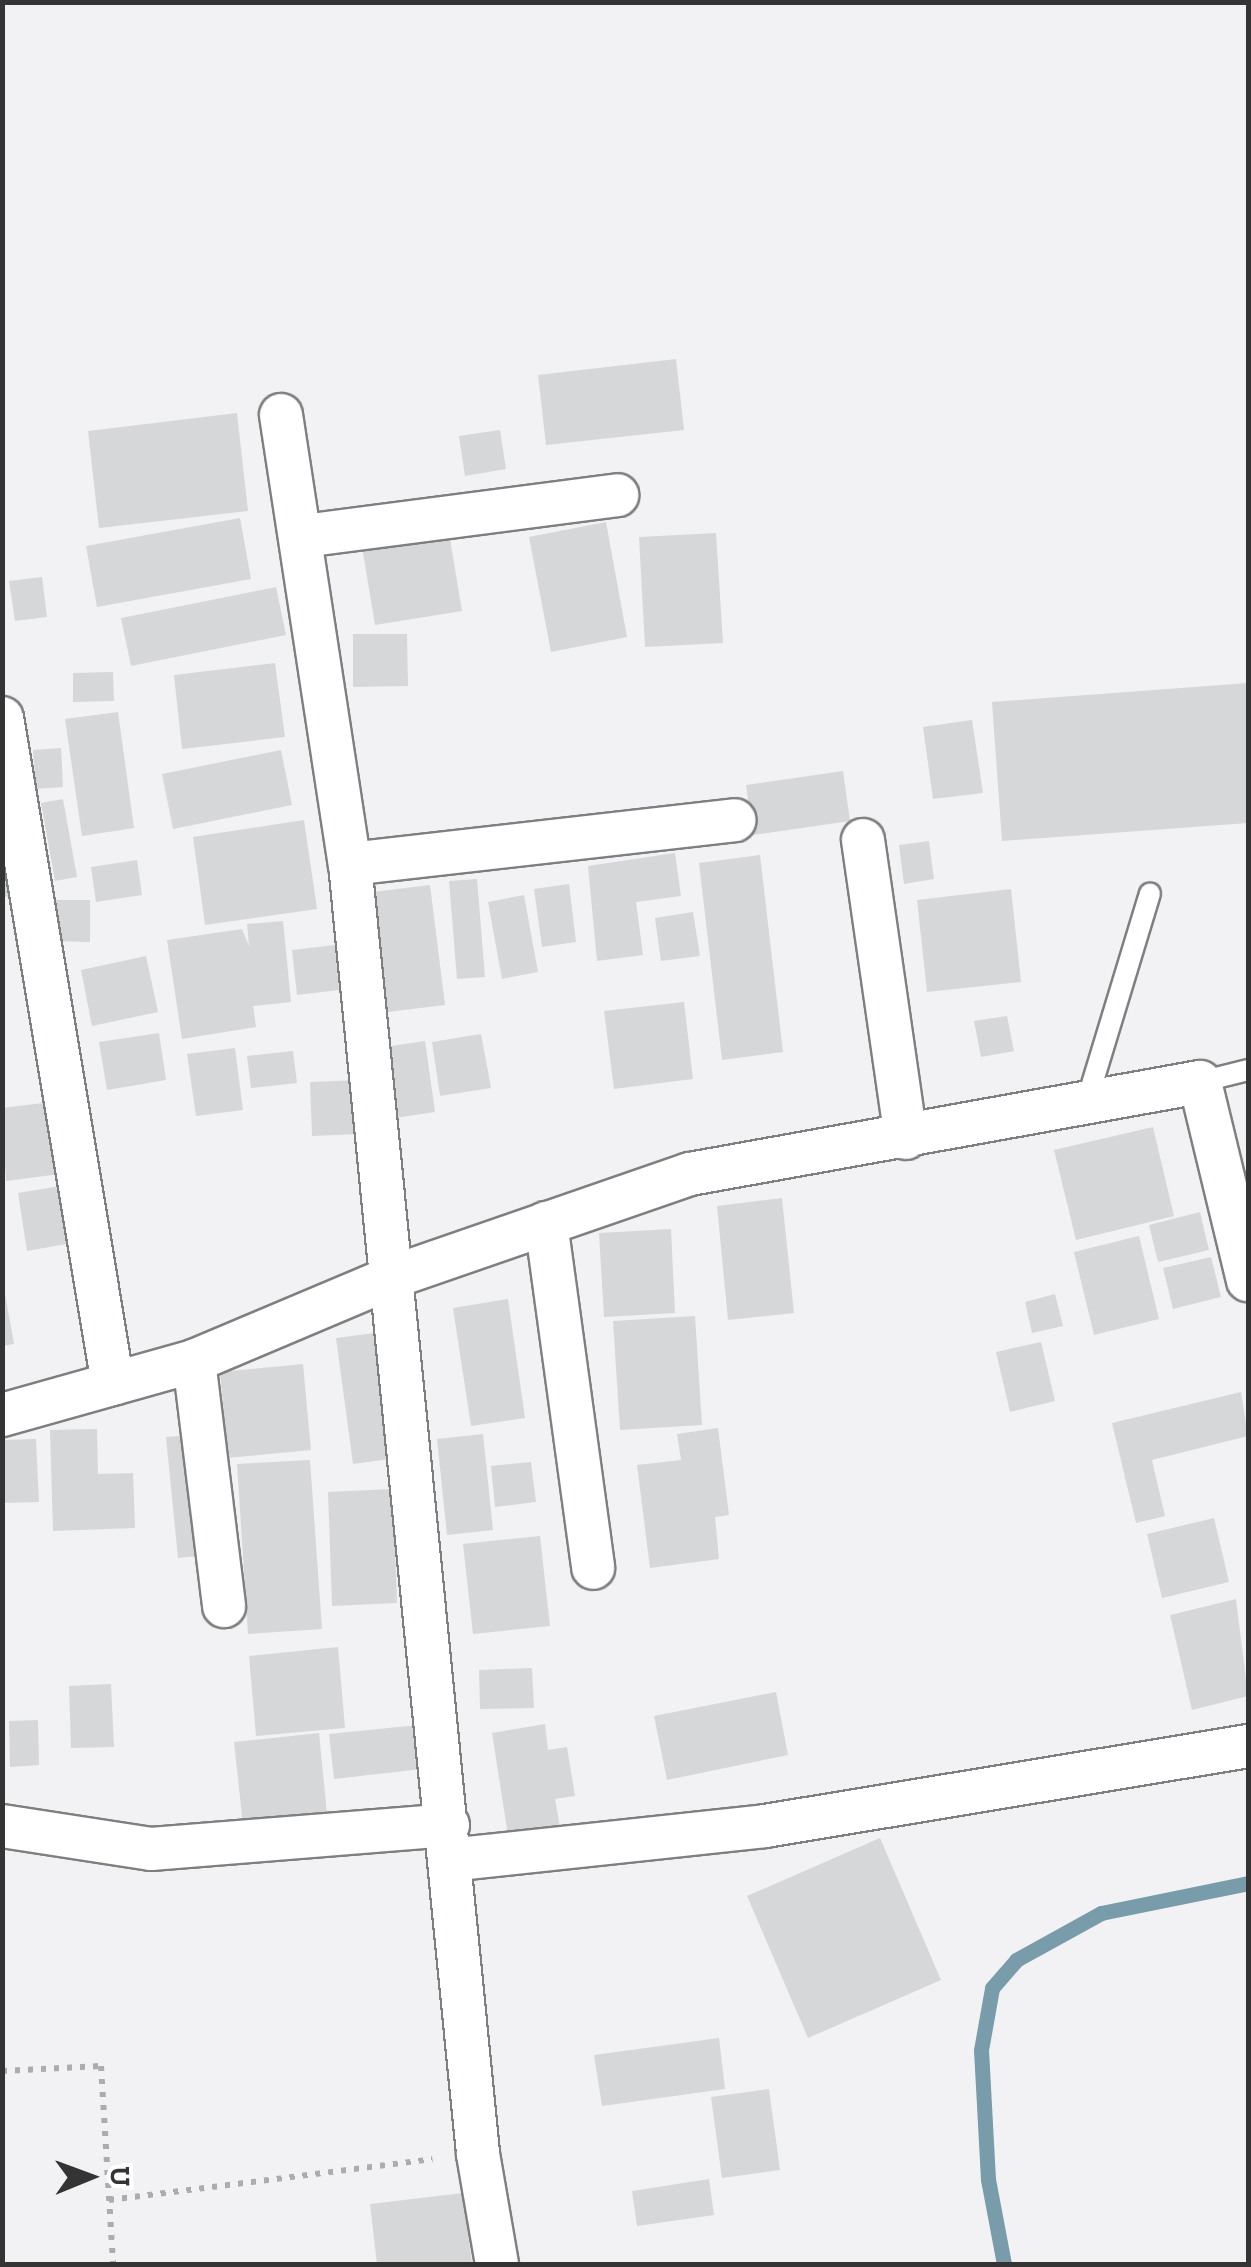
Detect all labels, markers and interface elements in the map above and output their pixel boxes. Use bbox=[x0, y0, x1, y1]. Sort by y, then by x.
north arrow bbox=[40, 2127, 140, 2227]
text: U bbox=[104, 2166, 137, 2187]

